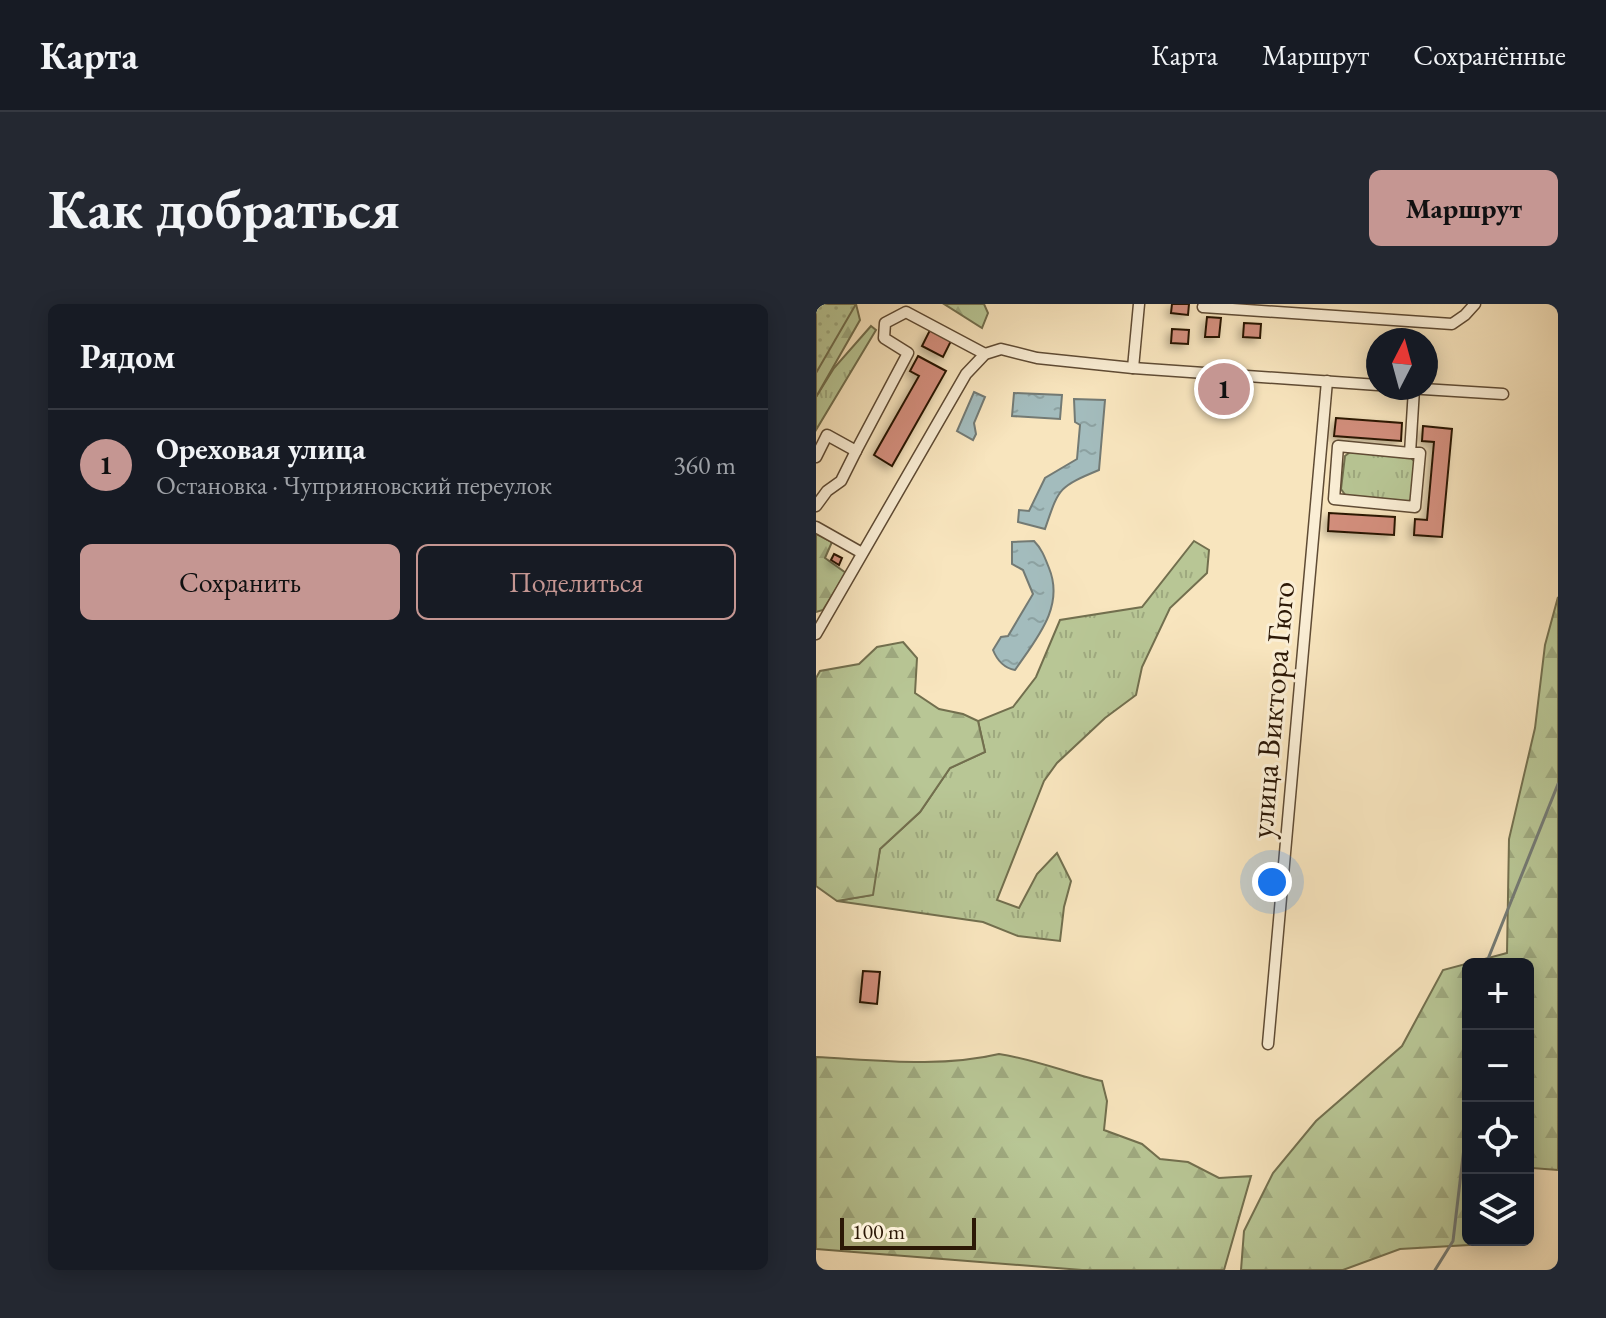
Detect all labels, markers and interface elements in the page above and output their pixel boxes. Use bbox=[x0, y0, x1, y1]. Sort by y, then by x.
text: Карта bbox=[40, 31, 138, 80]
text: Карта bbox=[1151, 37, 1218, 73]
text: Маршрут bbox=[1262, 37, 1369, 73]
text: Сохранённые bbox=[1413, 37, 1566, 73]
button: Маршрут bbox=[1369, 170, 1558, 246]
text: Как добраться bbox=[48, 172, 400, 245]
north arrow bbox=[1366, 328, 1438, 400]
text: Рядом bbox=[80, 334, 175, 378]
pin: 1 bbox=[1198, 359, 1250, 419]
text: Ореховая улица bbox=[156, 429, 366, 468]
text: 1 bbox=[99, 448, 113, 482]
text: 360 m bbox=[673, 448, 736, 482]
text: Остановка · Чуприяновский переулок bbox=[156, 468, 552, 502]
button: Сохранить bbox=[80, 544, 400, 620]
button: Поделиться bbox=[416, 544, 736, 620]
street label: улица Виктора Гюго bbox=[1240, 580, 1304, 840]
your location bbox=[1252, 862, 1292, 902]
map controls bbox=[1462, 958, 1534, 1246]
button: + bbox=[1462, 958, 1534, 1030]
button: − bbox=[1462, 1030, 1534, 1102]
button: locate bbox=[1462, 1102, 1534, 1174]
button: layers bbox=[1462, 1174, 1534, 1246]
scale bar bbox=[840, 1214, 976, 1250]
text: 100 m bbox=[852, 1217, 905, 1246]

